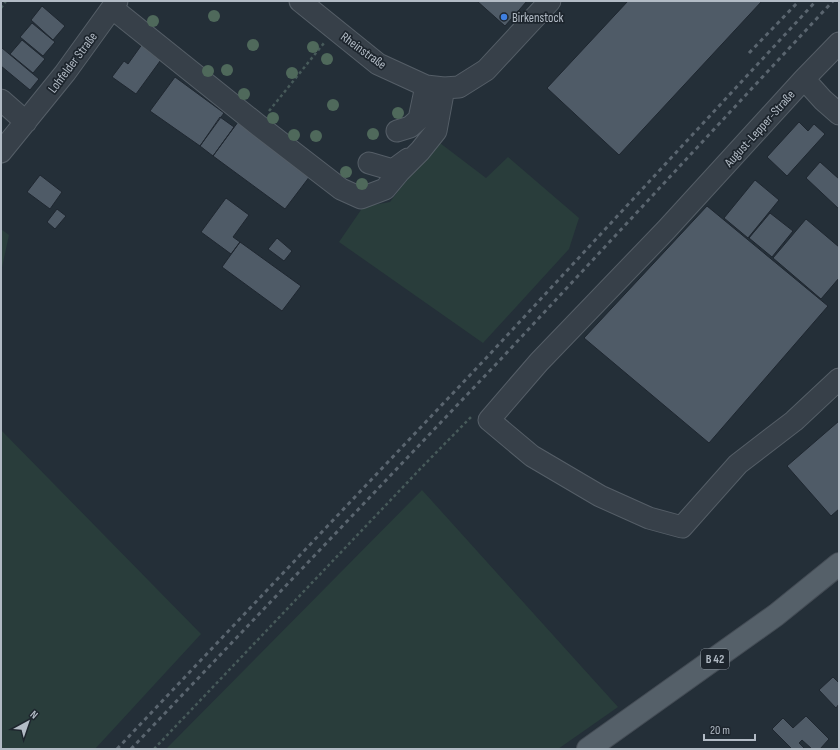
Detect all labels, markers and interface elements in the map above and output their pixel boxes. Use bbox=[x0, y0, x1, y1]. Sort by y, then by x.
place label: Birkenstock bbox=[512, 10, 564, 26]
marker: Birkenstock bbox=[499, 12, 509, 22]
street label: Lohfelder Straße bbox=[45, 29, 101, 96]
street label: Rheinstraße bbox=[337, 29, 389, 73]
street label: August-Lepper-Straße bbox=[720, 87, 798, 171]
road number: B 42 bbox=[701, 649, 729, 669]
north arrow bbox=[8, 702, 48, 742]
text: N bbox=[28, 708, 41, 722]
scale bar bbox=[704, 716, 755, 742]
text: 20 m bbox=[710, 723, 730, 738]

